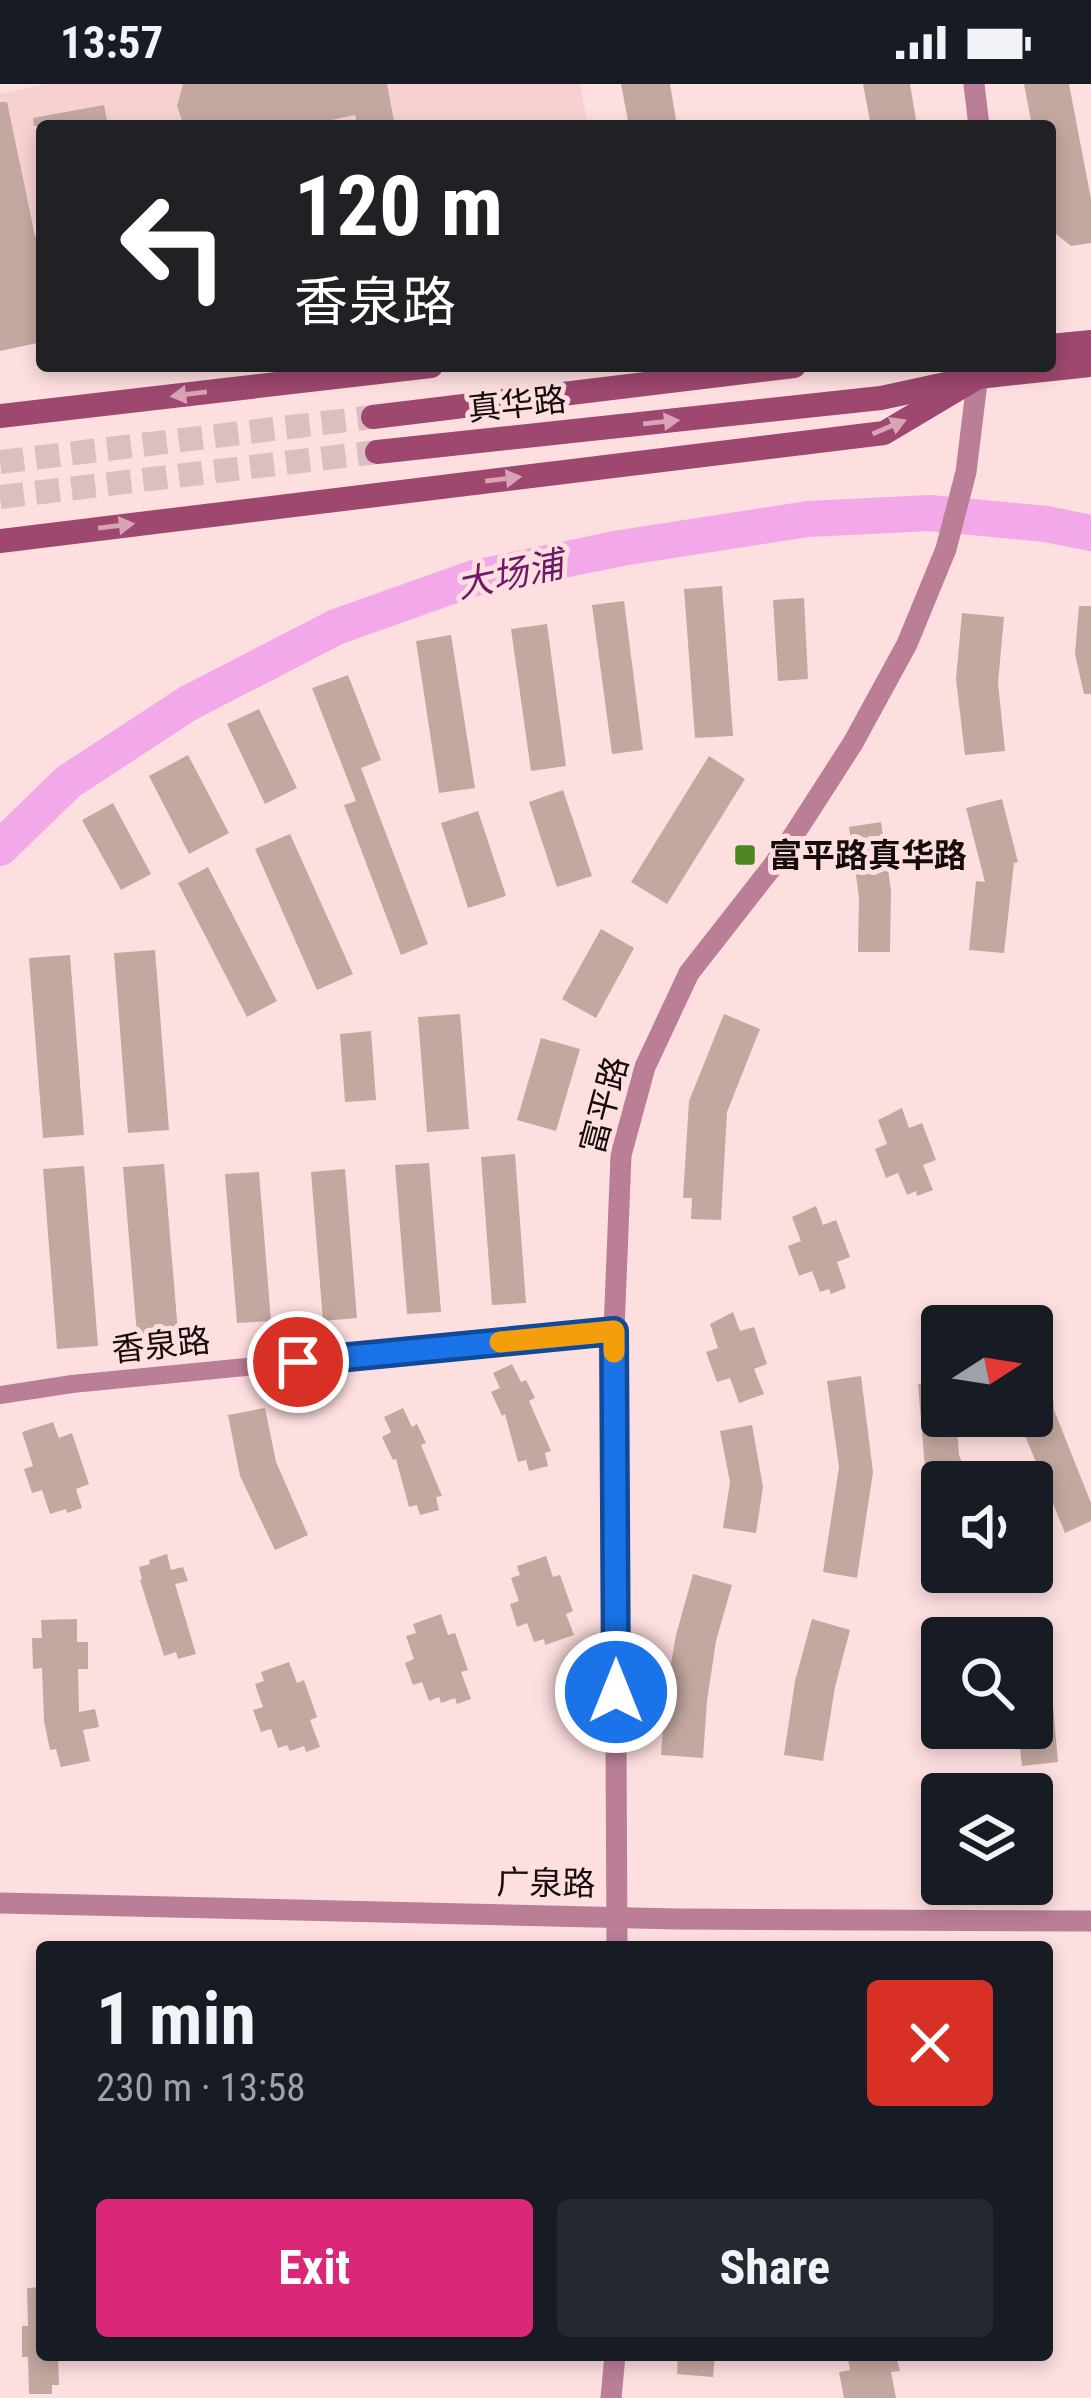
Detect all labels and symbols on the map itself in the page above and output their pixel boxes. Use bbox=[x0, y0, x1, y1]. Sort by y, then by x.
street label: 真华路 bbox=[466, 379, 568, 429]
one-way arrow bbox=[170, 385, 207, 404]
one-way arrow bbox=[643, 412, 680, 431]
one-way arrow bbox=[871, 417, 907, 436]
one-way arrow bbox=[485, 470, 522, 489]
one-way arrow bbox=[98, 517, 135, 536]
water label: 大场浦 bbox=[453, 542, 572, 607]
place label: 富平路真华路 bbox=[769, 836, 967, 875]
marker: 富平路真华路 bbox=[732, 842, 758, 868]
street label: 富平路 bbox=[572, 1052, 636, 1158]
north arrow bbox=[921, 1305, 1053, 1437]
pin bbox=[247, 1311, 349, 1413]
street label: 香泉路 bbox=[110, 1320, 212, 1370]
position arrow bbox=[553, 1629, 679, 1755]
street label: 广泉路 bbox=[496, 1863, 596, 1903]

